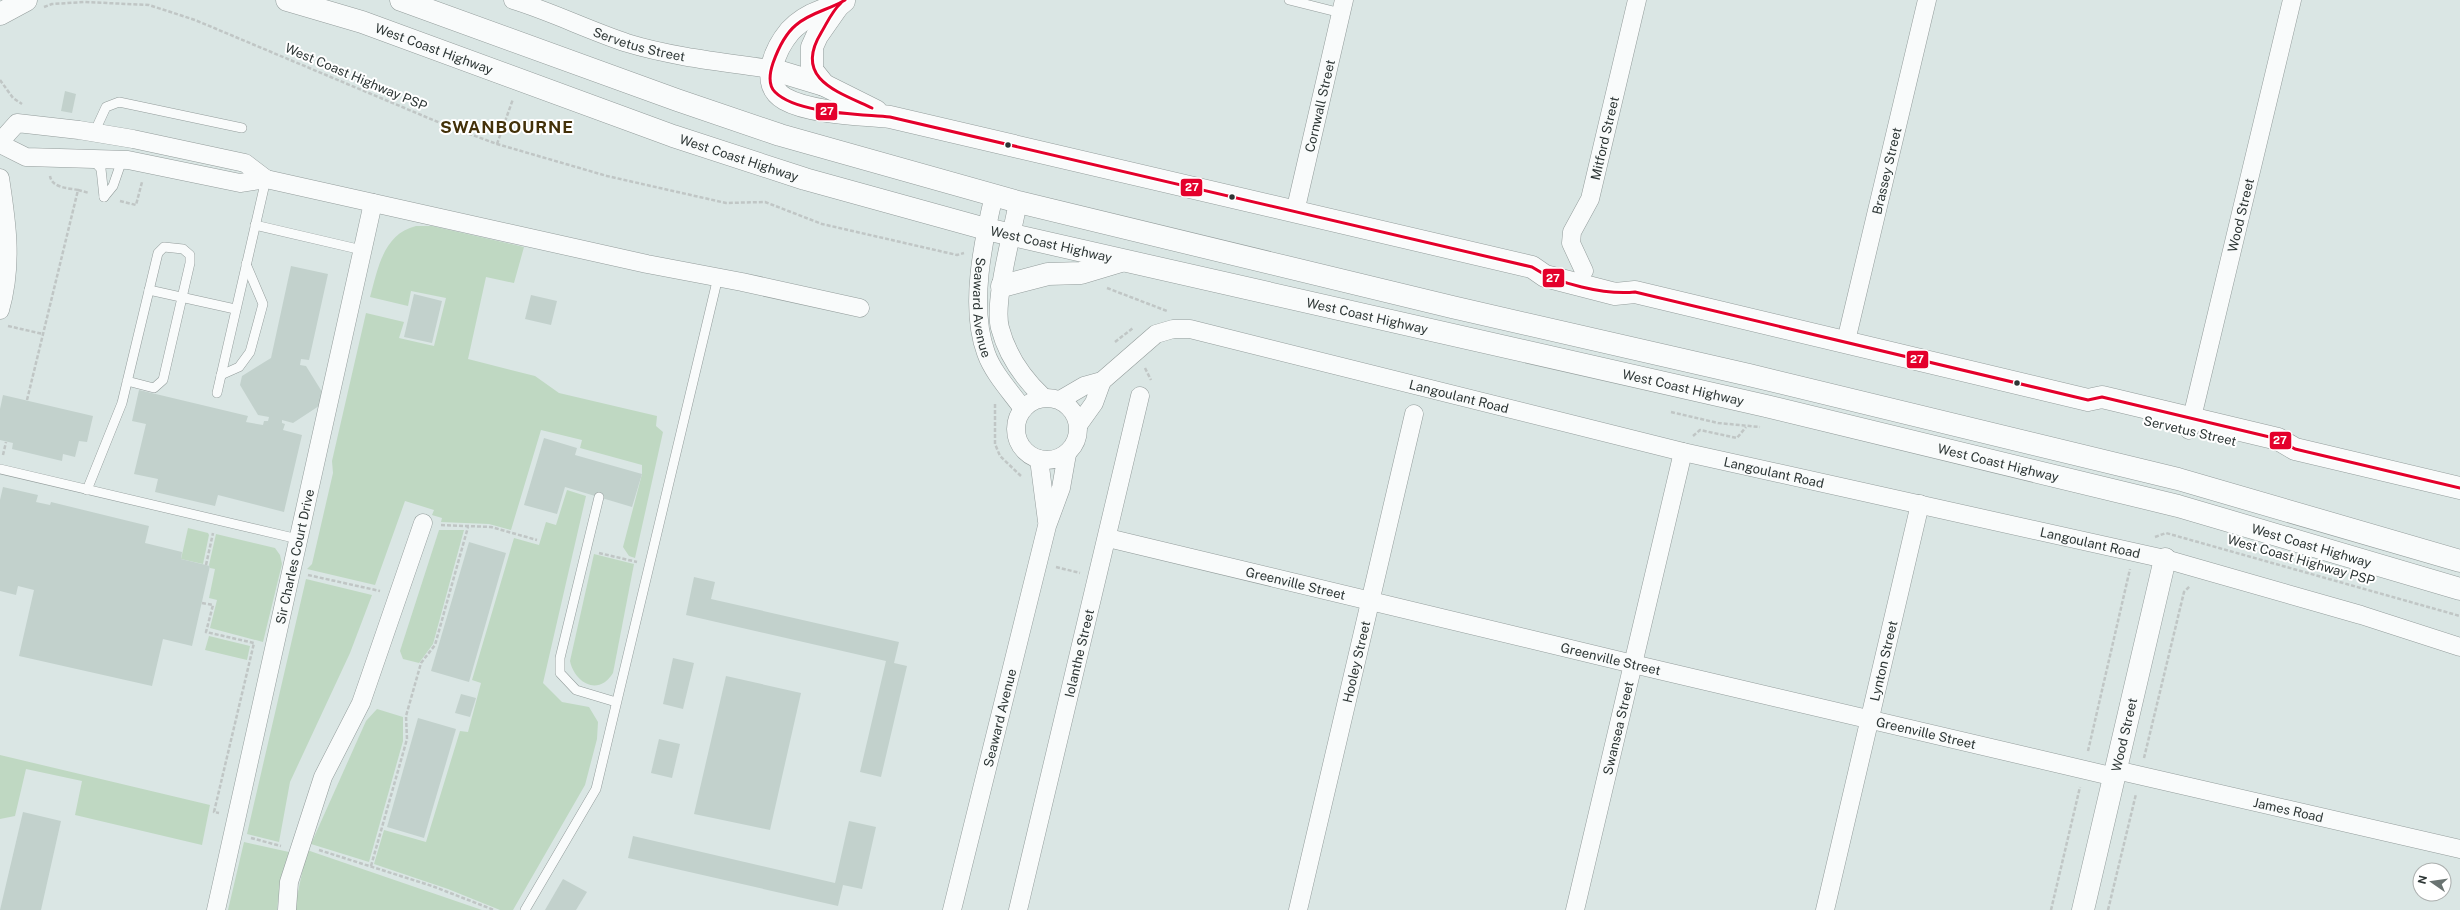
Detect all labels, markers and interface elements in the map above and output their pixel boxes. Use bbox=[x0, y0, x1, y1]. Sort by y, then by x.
street label: West Coast Highway bbox=[373, 20, 495, 77]
street label: Servetus Street bbox=[591, 24, 686, 64]
street label: West Coast Highway PSP bbox=[283, 40, 429, 114]
street label: Cornwall Street bbox=[1302, 58, 1338, 154]
street label: Mitford Street bbox=[1587, 95, 1622, 182]
line badge: 27 bbox=[815, 102, 838, 121]
text: 27 bbox=[820, 105, 834, 117]
district label: SWANBOURNE bbox=[440, 117, 574, 137]
street label: Brassey Street bbox=[1869, 126, 1904, 216]
street label: West Coast Highway bbox=[678, 131, 801, 184]
unlabelled marker bbox=[1003, 140, 1013, 150]
street label: Wood Street bbox=[2224, 177, 2257, 254]
line badge: 27 bbox=[1180, 178, 1203, 197]
text: 27 bbox=[1185, 181, 1199, 193]
unlabelled marker bbox=[1227, 192, 1237, 202]
street label: West Coast Highway bbox=[989, 223, 1114, 265]
street label: Seaward Avenue bbox=[971, 256, 994, 359]
line badge: 27 bbox=[1542, 268, 1565, 288]
text: 27 bbox=[1546, 272, 1560, 284]
street label: West Coast Highway bbox=[1305, 294, 1430, 337]
line badge: 27 bbox=[1906, 350, 1929, 369]
text: 27 bbox=[1910, 353, 1924, 365]
street label: West Coast Highway bbox=[1621, 366, 1746, 408]
street label: Langoulant Road bbox=[1408, 376, 1510, 416]
unlabelled marker bbox=[2012, 378, 2022, 388]
street label: Servetus Street bbox=[2142, 413, 2238, 449]
line badge: 27 bbox=[2269, 431, 2292, 450]
text: 27 bbox=[2273, 434, 2287, 446]
street label: West Coast Highway bbox=[1936, 440, 2061, 484]
street label: Langoulant Road bbox=[1722, 454, 1825, 491]
street label: Sir Charles Court Drive bbox=[272, 488, 317, 626]
street label: West Coast Highway bbox=[2250, 521, 2373, 570]
street label: Langoulant Road bbox=[2039, 524, 2142, 561]
street label: West Coast Highway PSP bbox=[2226, 532, 2376, 588]
street label: Greenville Street bbox=[1244, 564, 1347, 602]
street label: Iolanthe Street bbox=[1061, 607, 1097, 699]
street label: Hooley Street bbox=[1339, 619, 1373, 704]
street label: Lynton Street bbox=[1867, 619, 1900, 702]
street label: Greenville Street bbox=[1559, 639, 1662, 678]
street label: Seaward Avenue bbox=[980, 667, 1019, 769]
street label: Swansea Street bbox=[1600, 680, 1636, 776]
street label: Wood Street bbox=[2108, 696, 2140, 773]
street label: Greenville Street bbox=[1875, 714, 1978, 752]
street label: James Road bbox=[2252, 794, 2325, 825]
north arrow bbox=[2412, 862, 2452, 902]
text: N bbox=[2415, 874, 2429, 885]

